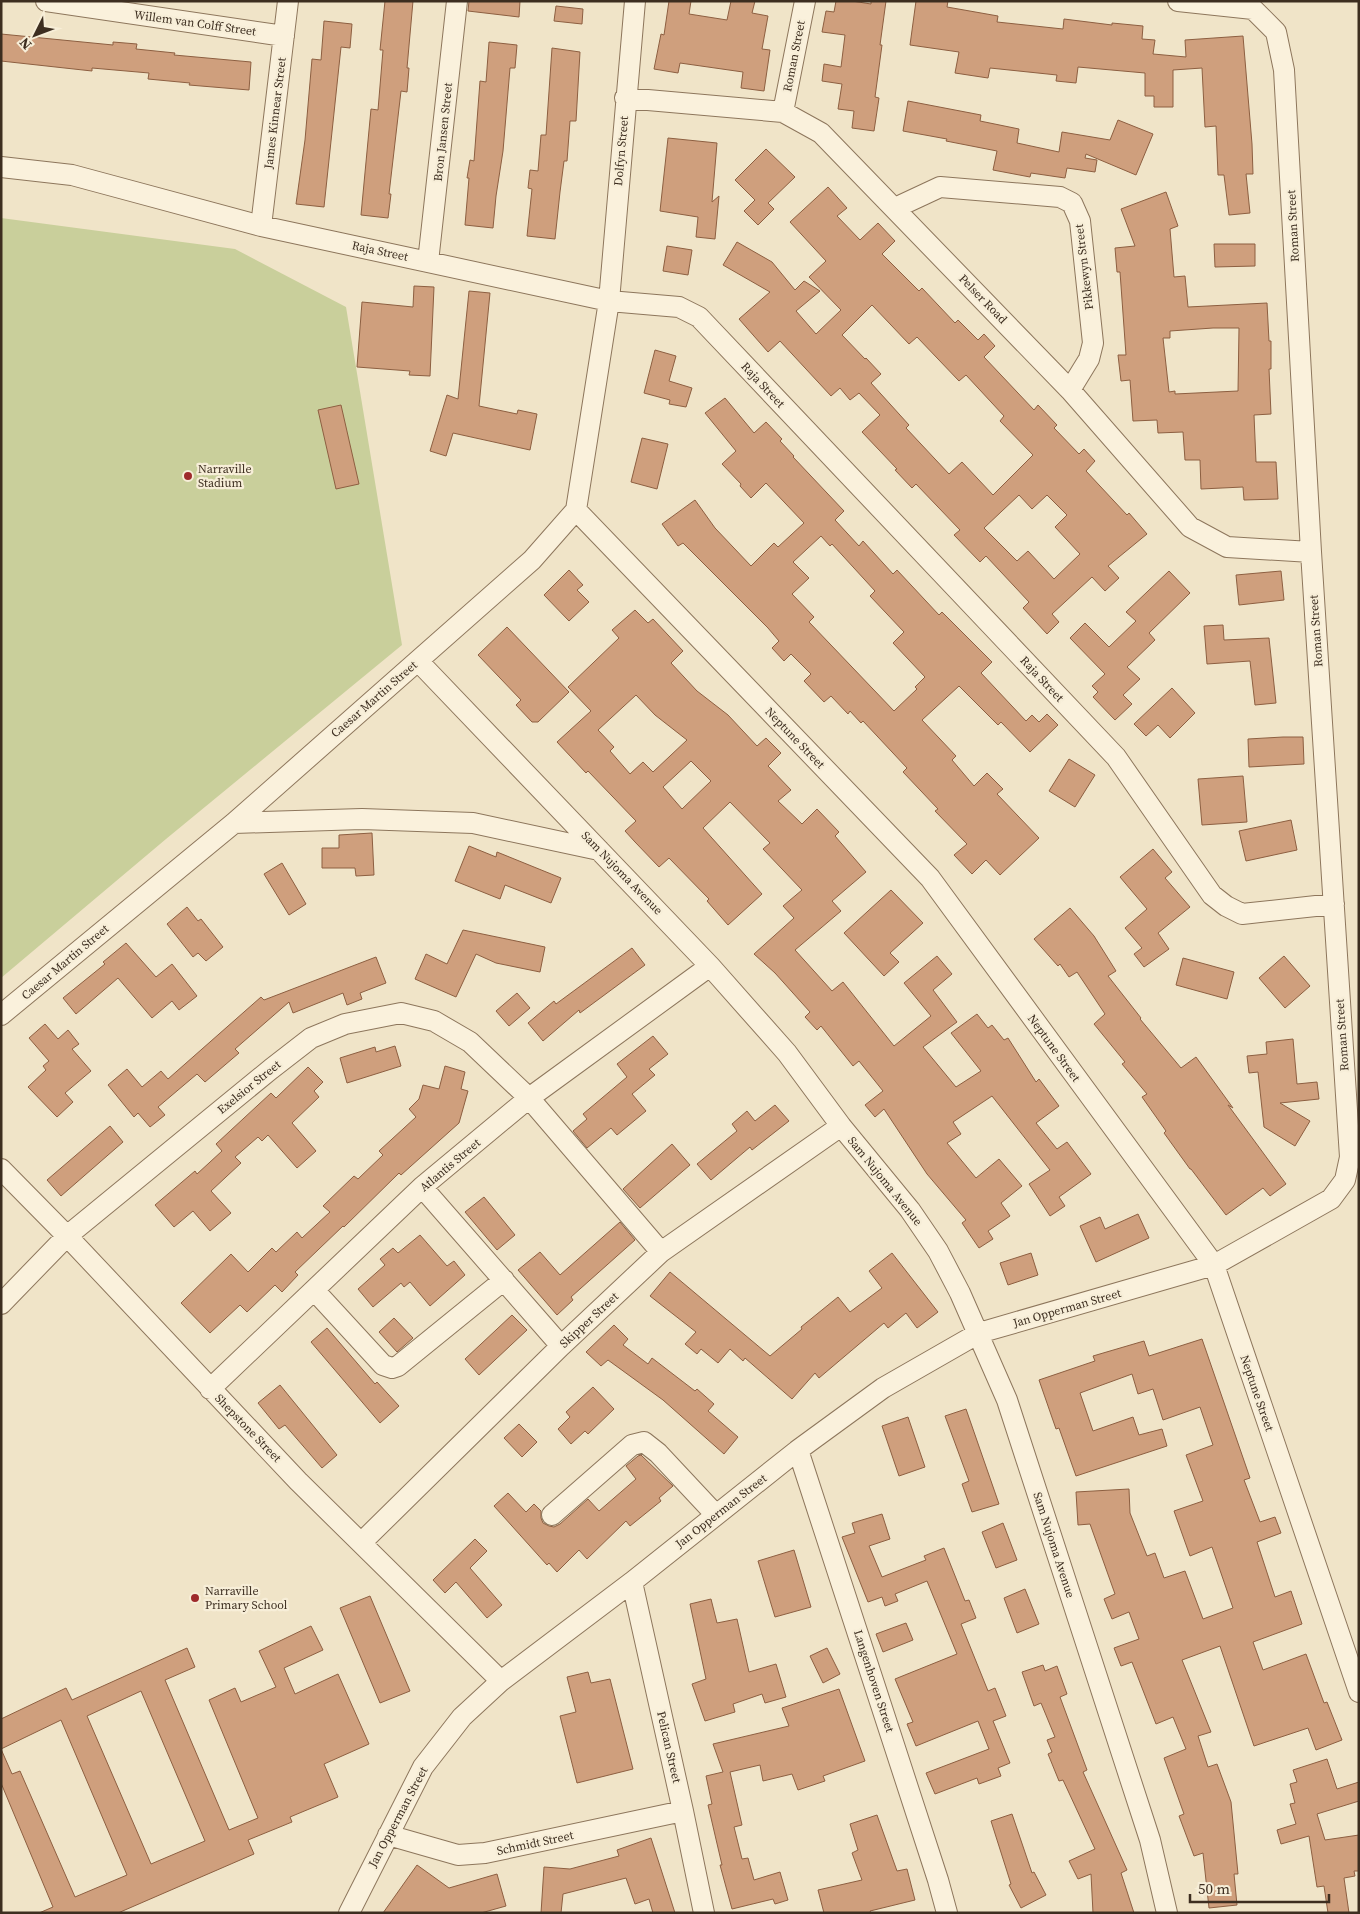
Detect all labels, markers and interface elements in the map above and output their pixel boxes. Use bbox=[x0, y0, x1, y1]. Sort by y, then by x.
street label: Willem van Colff Street bbox=[133, 7, 257, 39]
north arrow bbox=[10, 10, 60, 60]
street label: Roman Street bbox=[779, 19, 809, 93]
text: N bbox=[14, 33, 36, 54]
street label: James Kinnear Street bbox=[260, 56, 290, 171]
street label: Bron Jansen Street bbox=[430, 82, 456, 182]
street label: Dolfyn Street bbox=[610, 115, 632, 187]
street label: Roman Street bbox=[1283, 189, 1303, 262]
street label: Pikkewyn Street bbox=[1071, 223, 1097, 311]
street label: Raja Street bbox=[350, 237, 410, 265]
street label: Pelser Road bbox=[955, 271, 1011, 327]
street label: Raja Street bbox=[738, 359, 788, 411]
place label: Narraville Stadium bbox=[198, 461, 252, 491]
marker: Narraville Stadium bbox=[182, 470, 194, 482]
street label: Roman Street bbox=[1305, 594, 1326, 668]
street label: Raja Street bbox=[1017, 653, 1067, 705]
street label: Caesar Martin Street bbox=[327, 657, 421, 741]
street label: Neptune Street bbox=[762, 704, 828, 772]
street label: Sam Nujoma Avenue bbox=[578, 828, 666, 918]
street label: Caesar Martin Street bbox=[18, 921, 112, 1003]
street label: Roman Street bbox=[1331, 998, 1352, 1072]
street label: Neptune Street bbox=[1024, 1011, 1084, 1085]
street label: Exelsior Street bbox=[214, 1056, 284, 1117]
street label: Sam Nujoma Avenue bbox=[844, 1133, 926, 1229]
street label: Atlantis Street bbox=[416, 1135, 484, 1195]
street label: Jan Opperman Street bbox=[1010, 1285, 1123, 1331]
street label: Skipper Street bbox=[556, 1289, 622, 1351]
street label: Neptune Street bbox=[1236, 1353, 1278, 1433]
street label: Shepstone Street bbox=[211, 1390, 285, 1466]
street label: Jan Opperman Street bbox=[671, 1470, 770, 1552]
street label: Sam Nujoma Avenue bbox=[1029, 1490, 1079, 1600]
place label: Narraville Primary School bbox=[205, 1583, 288, 1613]
marker: Narraville Primary School bbox=[189, 1592, 201, 1604]
street label: Langenhoven Street bbox=[850, 1628, 898, 1734]
street label: Pelican Street bbox=[653, 1710, 685, 1784]
street label: Jan Opperman Street bbox=[364, 1764, 431, 1871]
street label: Schmidt Street bbox=[495, 1827, 575, 1859]
scale bar bbox=[1190, 1872, 1329, 1904]
text: 50 m bbox=[1198, 1878, 1230, 1899]

